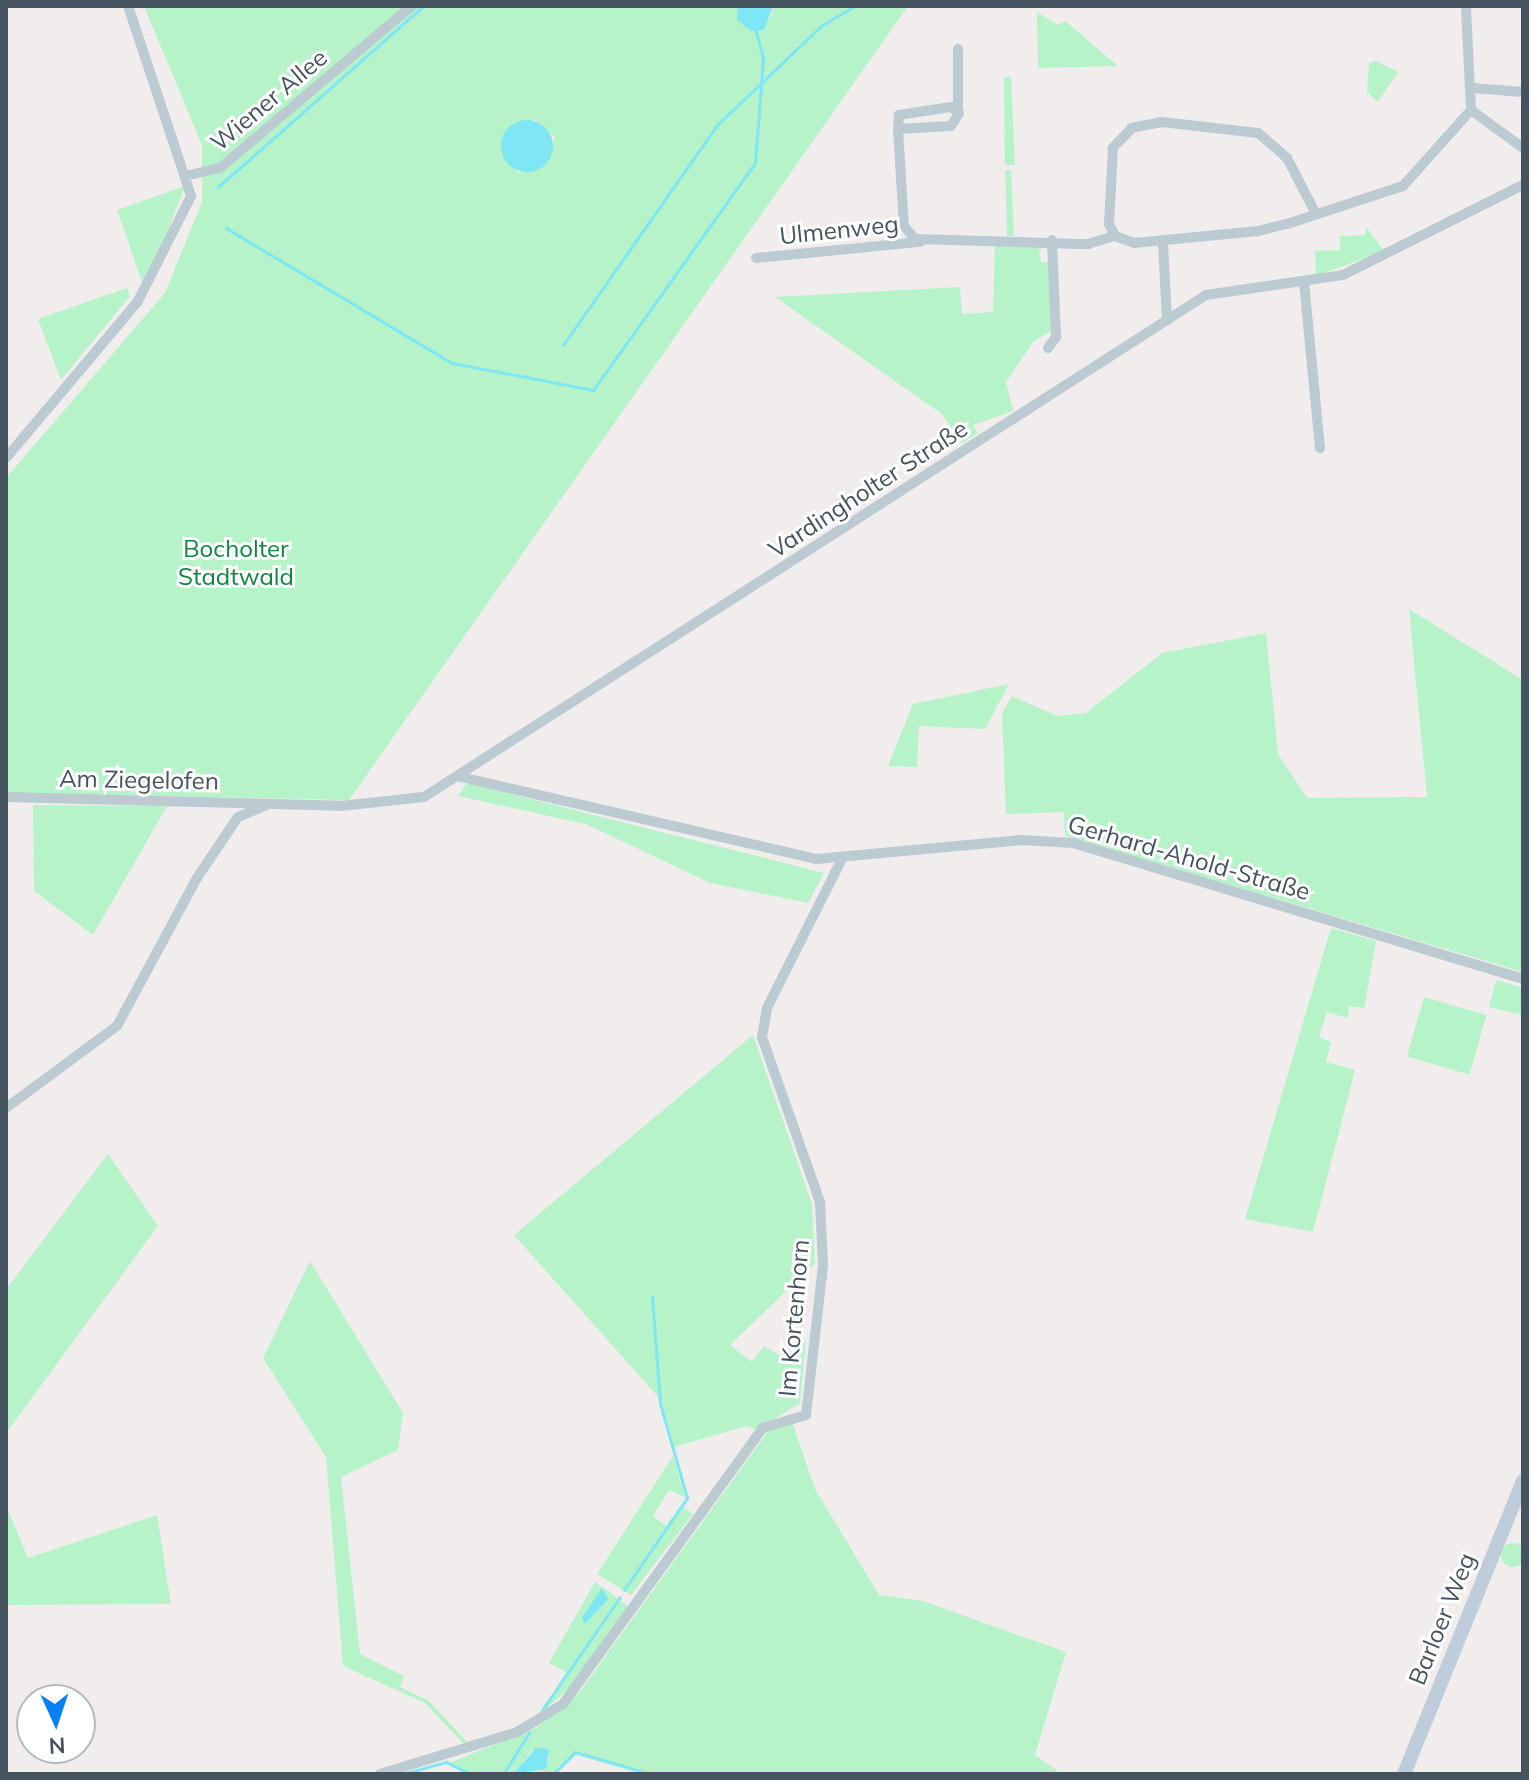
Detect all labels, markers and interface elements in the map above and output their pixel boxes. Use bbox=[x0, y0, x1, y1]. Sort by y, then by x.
street label: Wiener Allee bbox=[205, 43, 333, 157]
street label: Ulmenweg bbox=[778, 209, 900, 251]
street label: Vardingholter Straße bbox=[763, 414, 973, 564]
park label: Bocholter Stadtwald bbox=[178, 535, 294, 591]
street label: Am Ziegelofen bbox=[59, 764, 219, 796]
street label: Gerhard-Ahold-Straße bbox=[1065, 810, 1313, 906]
street label: Im Kortenhorn bbox=[773, 1238, 815, 1398]
street label: Barloer Weg bbox=[1402, 1549, 1482, 1689]
north arrow bbox=[16, 1684, 96, 1764]
text: N bbox=[48, 1732, 66, 1760]

